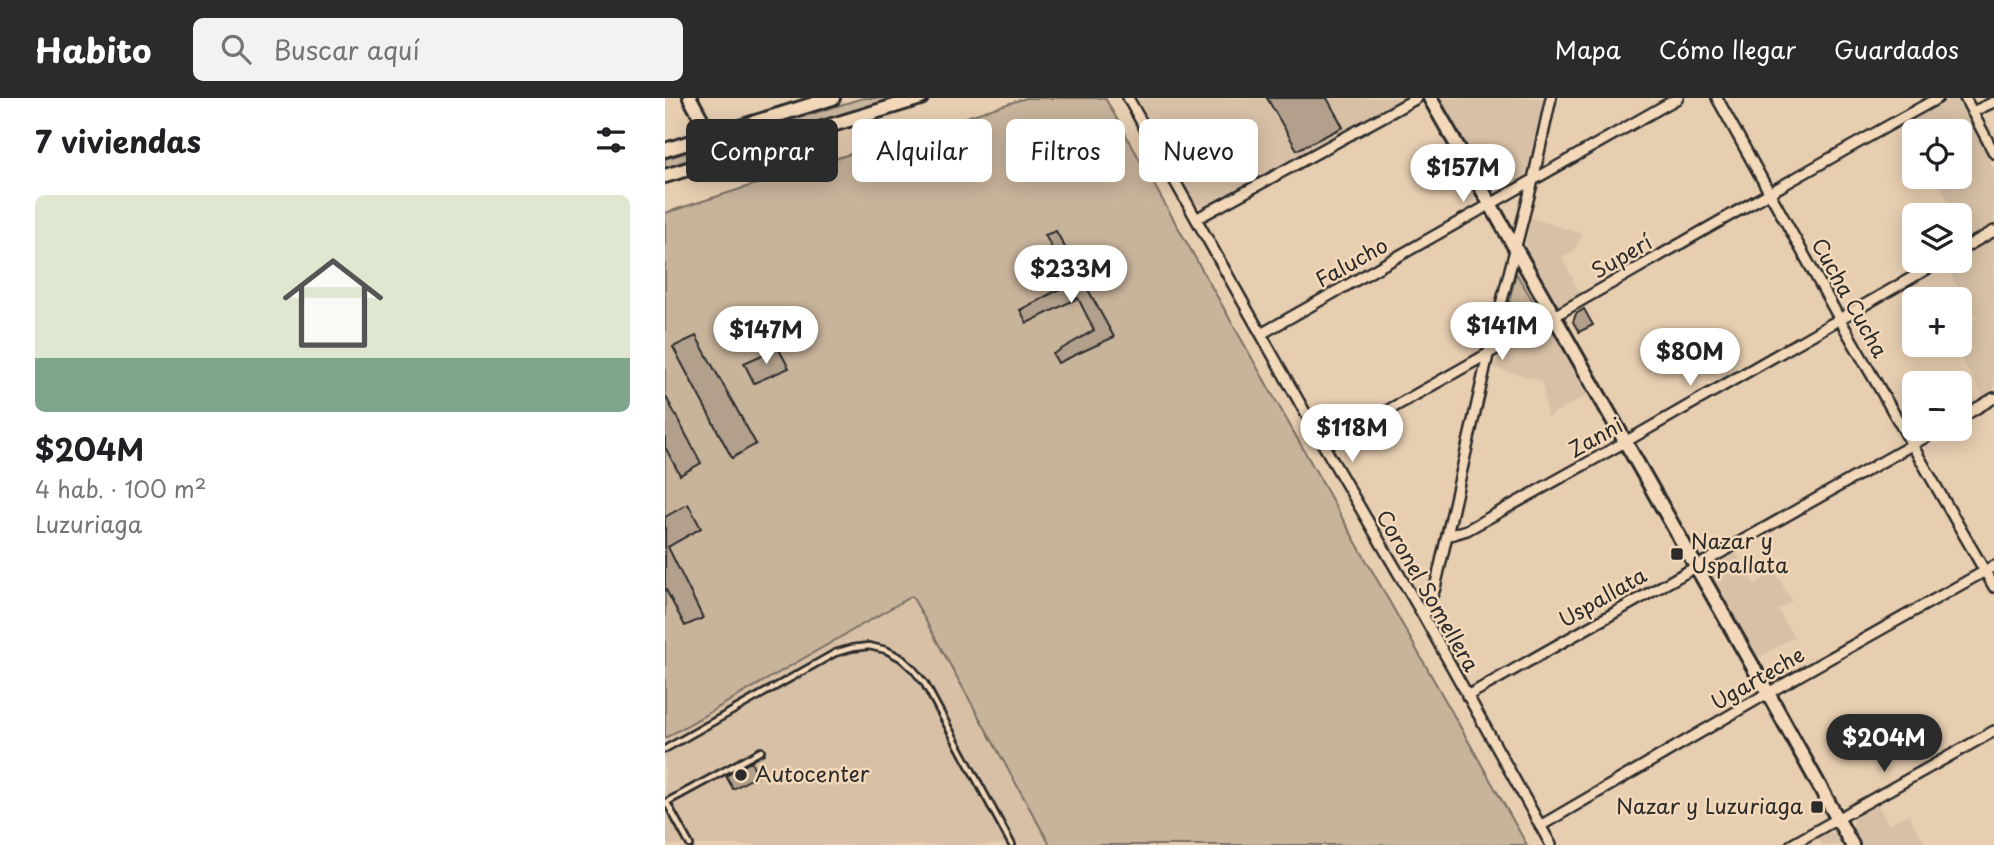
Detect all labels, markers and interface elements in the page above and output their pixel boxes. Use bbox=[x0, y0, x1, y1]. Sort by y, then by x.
search box bbox=[193, 18, 683, 81]
text: Habito bbox=[35, 24, 151, 74]
icon: search bbox=[217, 30, 255, 68]
text: Buscar aquí bbox=[273, 30, 420, 69]
text: Mapa bbox=[1555, 31, 1621, 67]
text: Cómo llegar bbox=[1659, 31, 1796, 67]
text: Guardados bbox=[1834, 31, 1959, 67]
text: 7 viviendas bbox=[35, 118, 201, 163]
chip: Comprar bbox=[686, 119, 838, 182]
chip: Alquilar bbox=[852, 119, 992, 182]
chip: Filtros bbox=[1006, 119, 1125, 182]
chip: Nuevo bbox=[1139, 119, 1258, 182]
map controls bbox=[1902, 119, 1972, 441]
button: locate bbox=[1902, 119, 1972, 189]
icon: filters bbox=[592, 121, 630, 159]
pin: $157M bbox=[1414, 144, 1512, 204]
text: $157M bbox=[1426, 149, 1500, 184]
button: layers bbox=[1902, 203, 1972, 273]
street label: Superí bbox=[1585, 225, 1657, 285]
street label: Falucho bbox=[1309, 228, 1393, 294]
street label: Cucha Cucha bbox=[1805, 231, 1897, 363]
icon: home bbox=[270, 240, 396, 366]
pin: $233M bbox=[1022, 246, 1120, 305]
text: $233M bbox=[1030, 250, 1112, 285]
button: + bbox=[1902, 287, 1972, 357]
pin: $141M bbox=[1453, 302, 1551, 362]
pin: $147M bbox=[717, 306, 815, 366]
text: $141M bbox=[1466, 307, 1538, 342]
text: $147M bbox=[729, 311, 803, 346]
pin: $80M bbox=[1649, 328, 1731, 388]
text: $80M bbox=[1656, 333, 1724, 368]
button: − bbox=[1902, 371, 1972, 441]
pin: $118M bbox=[1303, 404, 1401, 464]
street label: Zanni bbox=[1562, 408, 1628, 464]
text: $118M bbox=[1316, 409, 1388, 444]
text: $204M bbox=[35, 426, 144, 471]
text: 4 hab. · 100 m² bbox=[35, 471, 207, 506]
street label: Coronel Somellera bbox=[1369, 503, 1488, 677]
text: Luzuriaga bbox=[35, 506, 142, 541]
place label: Nazar y Uspallata bbox=[1691, 524, 1789, 580]
marker: Nazar y Uspallata bbox=[1669, 546, 1685, 562]
street label: Uspallata bbox=[1552, 558, 1653, 634]
street label: Ugarteche bbox=[1704, 638, 1810, 717]
pin: $204M bbox=[1835, 714, 1933, 774]
text: $204M bbox=[1842, 719, 1926, 754]
place label: Autocenter bbox=[755, 757, 870, 789]
marker: Autocenter bbox=[733, 767, 749, 783]
place label: Nazar y Luzuriaga bbox=[1616, 789, 1804, 821]
marker: Nazar y Luzuriaga bbox=[1809, 799, 1825, 815]

